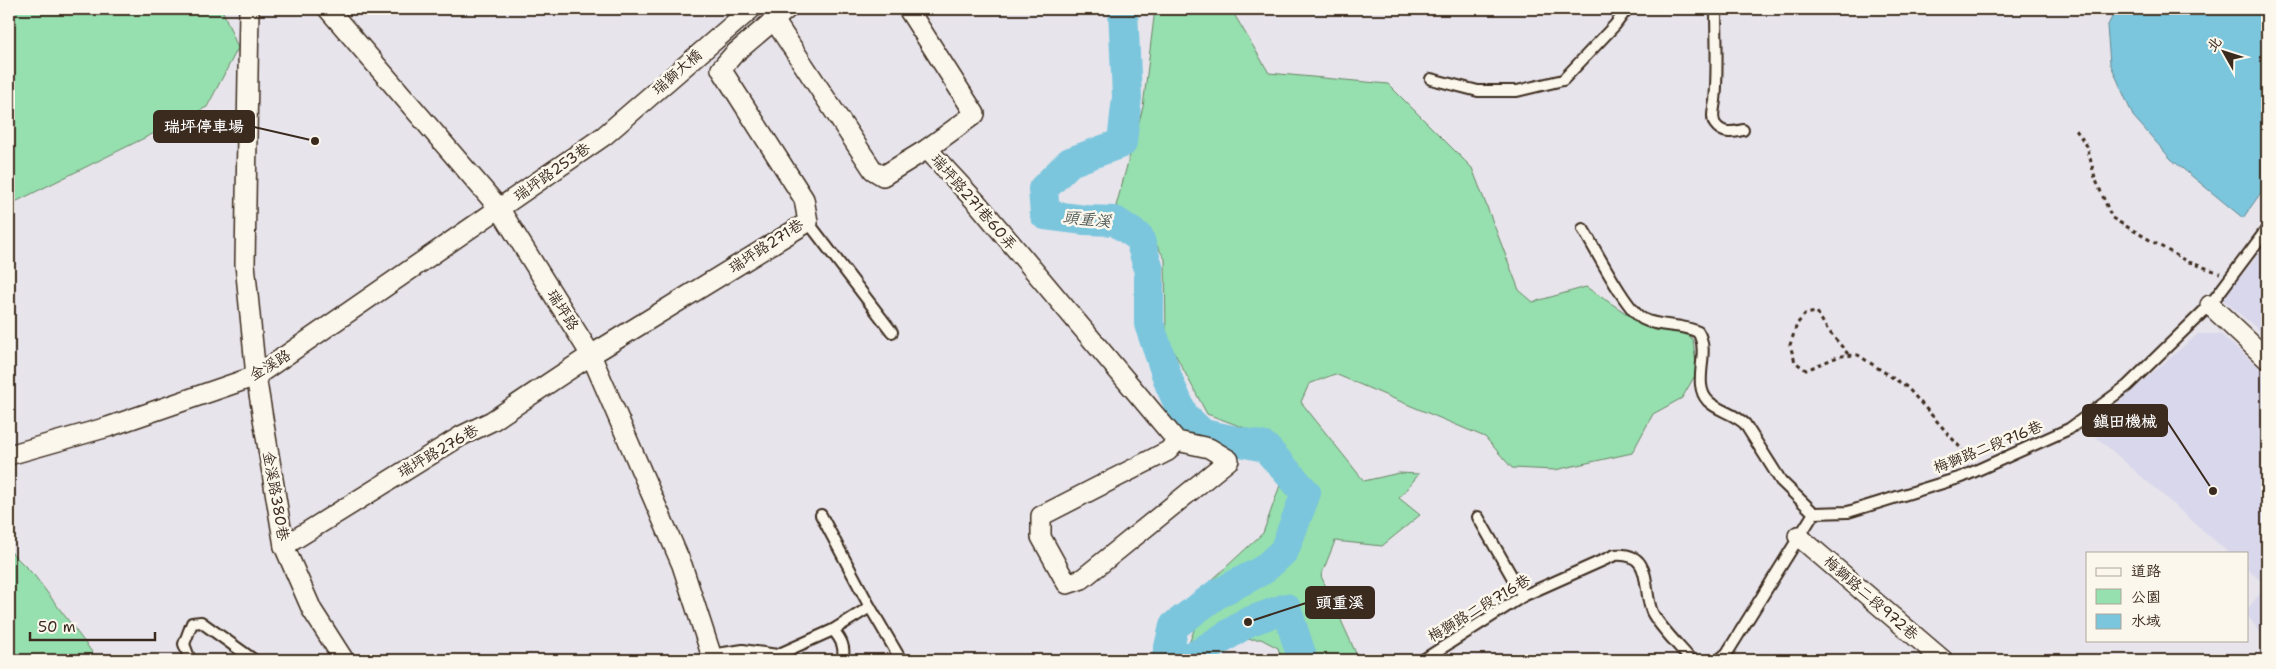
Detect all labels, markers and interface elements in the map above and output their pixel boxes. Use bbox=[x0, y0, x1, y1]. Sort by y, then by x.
north arrow bbox=[2198, 28, 2248, 78]
text: 北 bbox=[2202, 33, 2225, 55]
street label: 瑞獅大橋 bbox=[648, 45, 706, 99]
callout: 瑞坪停車場 bbox=[154, 111, 254, 142]
text: 瑞坪停車場 bbox=[164, 116, 244, 137]
street label: 瑞坪路253巷 bbox=[510, 138, 594, 206]
street label: 瑞坪路271巷60弄 bbox=[927, 150, 1021, 254]
water label: 頭重溪 bbox=[1062, 206, 1113, 232]
street label: 瑞坪路271巷 bbox=[725, 214, 807, 278]
street label: 瑞坪路 bbox=[543, 286, 583, 334]
street label: 金溪路 bbox=[246, 345, 294, 385]
callout: 鎮田機械 bbox=[2083, 405, 2167, 436]
text: 鎮田機械 bbox=[2093, 411, 2157, 432]
street label: 梅獅路二段716巷 bbox=[1930, 416, 2046, 478]
street label: 瑞坪路276巷 bbox=[394, 420, 482, 482]
street label: 金溪路380巷 bbox=[258, 450, 294, 542]
street label: 梅獅路二段972巷 bbox=[1819, 551, 1923, 645]
legend bbox=[2086, 552, 2248, 642]
text: 道路 bbox=[2131, 561, 2161, 581]
street label: 梅獅路二段716巷 bbox=[1424, 570, 1534, 646]
callout: 頭重溪 bbox=[1306, 587, 1374, 618]
text: 公園 bbox=[2131, 587, 2161, 607]
text: 頭重溪 bbox=[1316, 592, 1364, 613]
scale bar bbox=[30, 609, 155, 641]
text: 水域 bbox=[2131, 611, 2161, 631]
text: 50 m bbox=[38, 617, 76, 637]

